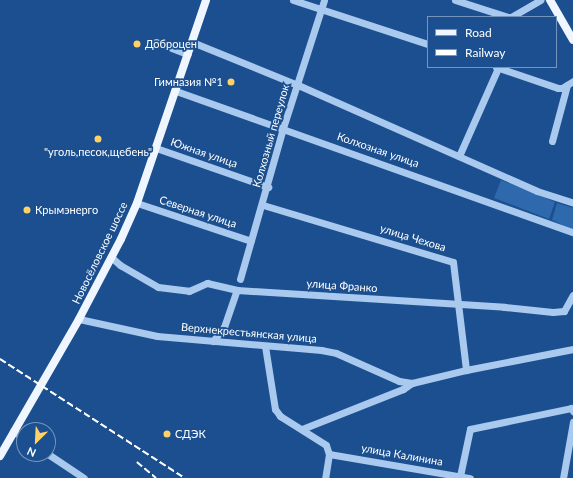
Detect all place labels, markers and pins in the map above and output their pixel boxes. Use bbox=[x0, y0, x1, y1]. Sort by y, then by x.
place label: Доброцен bbox=[145, 37, 197, 51]
marker: Доброцен bbox=[132, 39, 142, 49]
place label: Гимназия №1 bbox=[154, 75, 223, 89]
marker: Гимназия №1 bbox=[226, 77, 236, 87]
marker: "уголь,песок,щебень" bbox=[93, 134, 103, 144]
place label: "уголь,песок,щебень" bbox=[44, 145, 152, 159]
place label: Крымэнерго bbox=[35, 203, 98, 217]
marker: Крымэнерго bbox=[22, 205, 32, 215]
place label: СДЭК bbox=[175, 427, 206, 441]
marker: СДЭК bbox=[162, 429, 172, 439]

